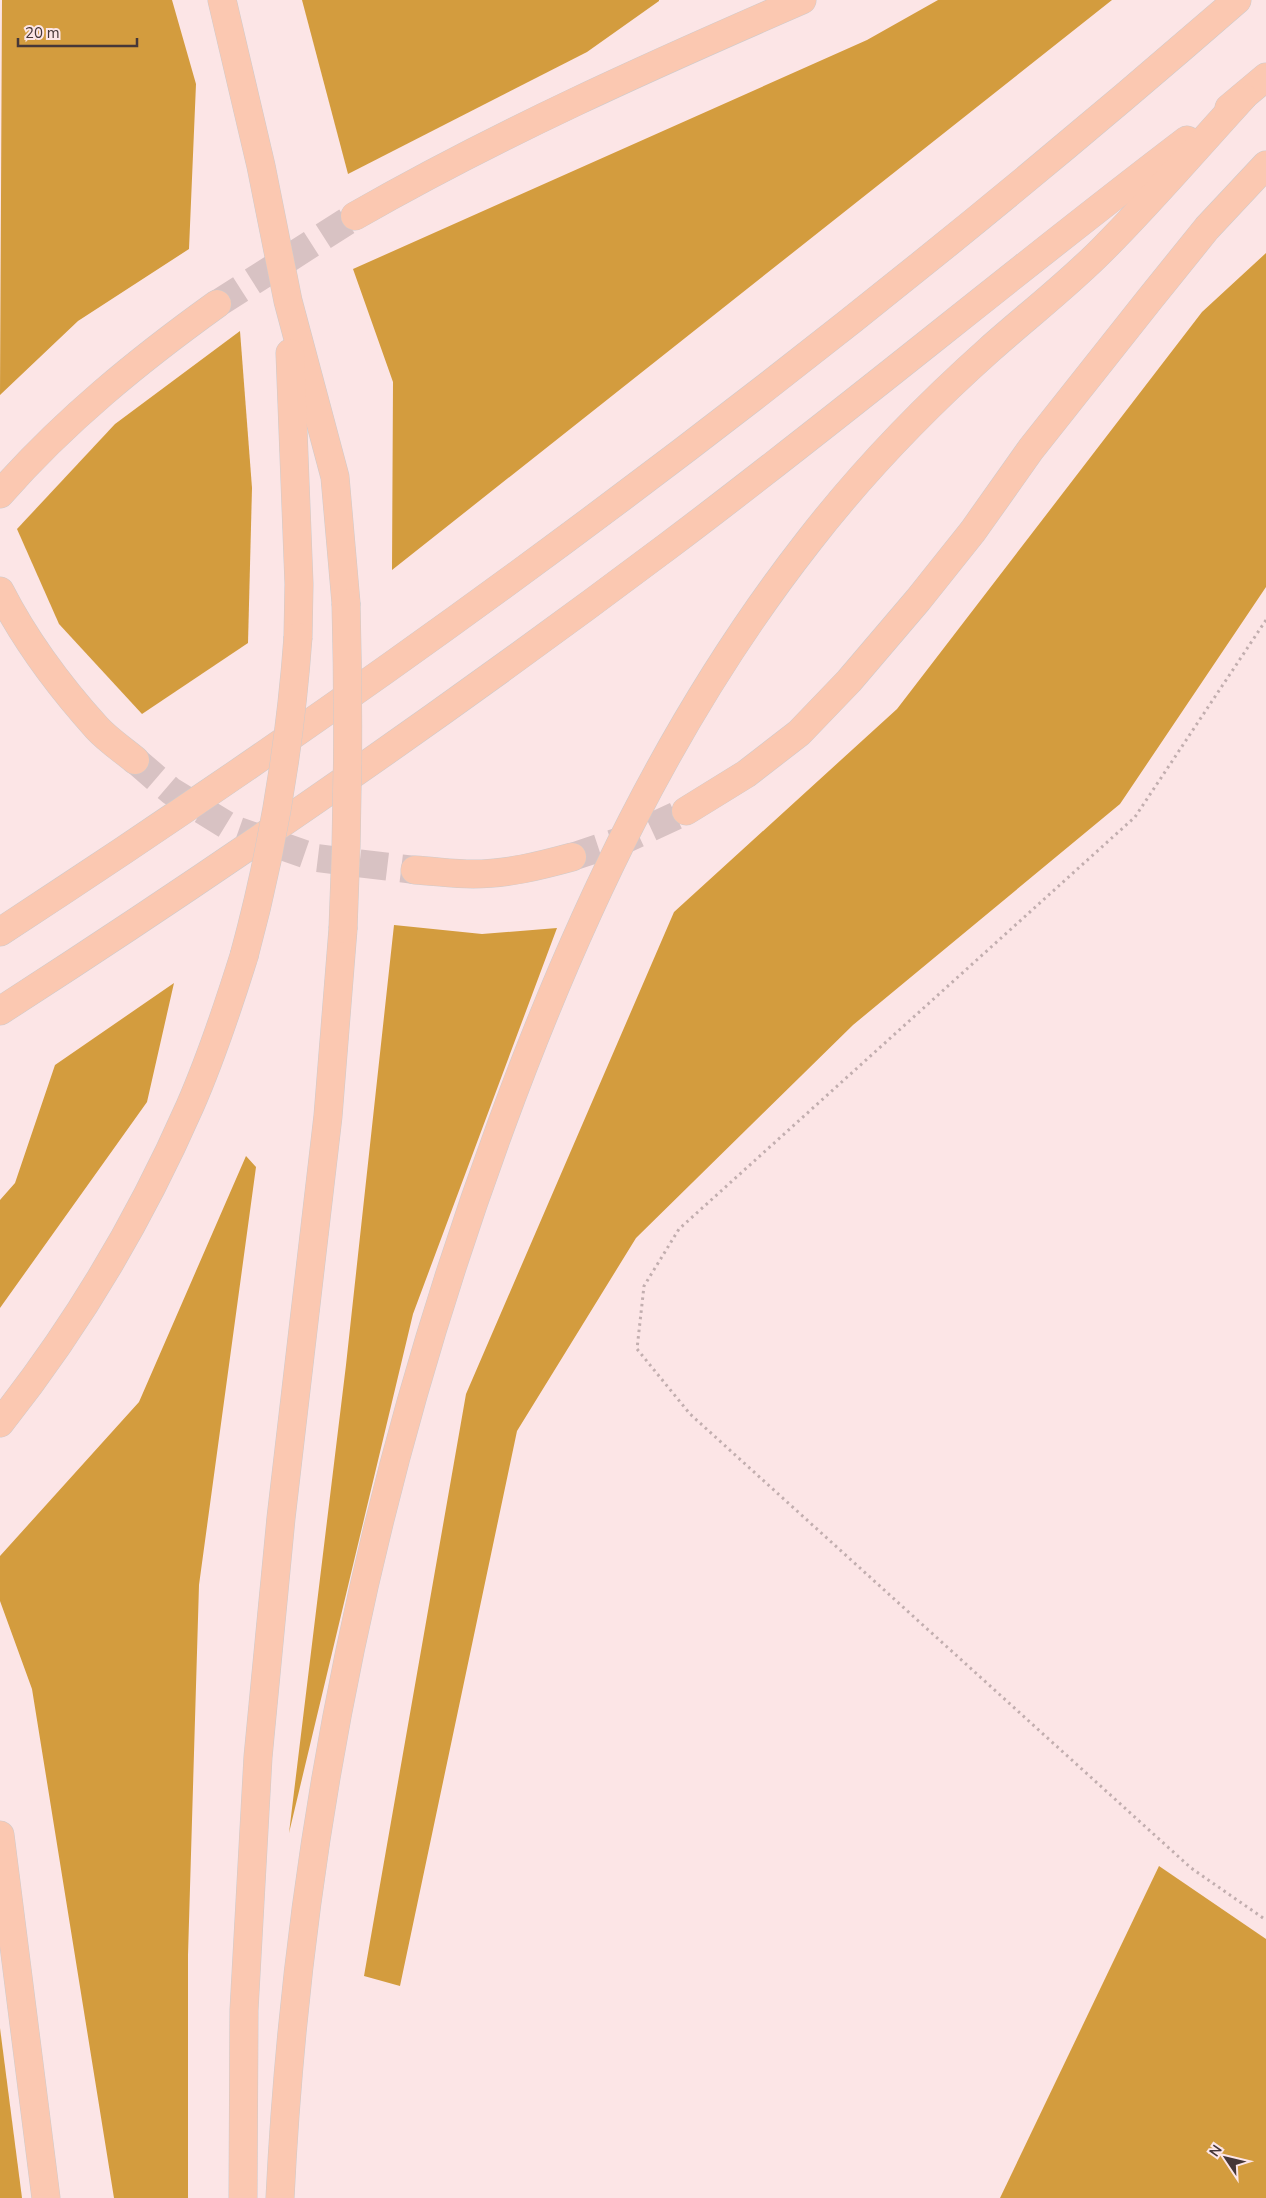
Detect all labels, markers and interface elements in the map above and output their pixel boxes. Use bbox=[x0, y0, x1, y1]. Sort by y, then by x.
scale bar bbox=[18, 15, 136, 47]
text: 20 m bbox=[25, 23, 60, 43]
north arrow bbox=[1201, 2133, 1251, 2183]
text: N bbox=[1205, 2141, 1227, 2161]

